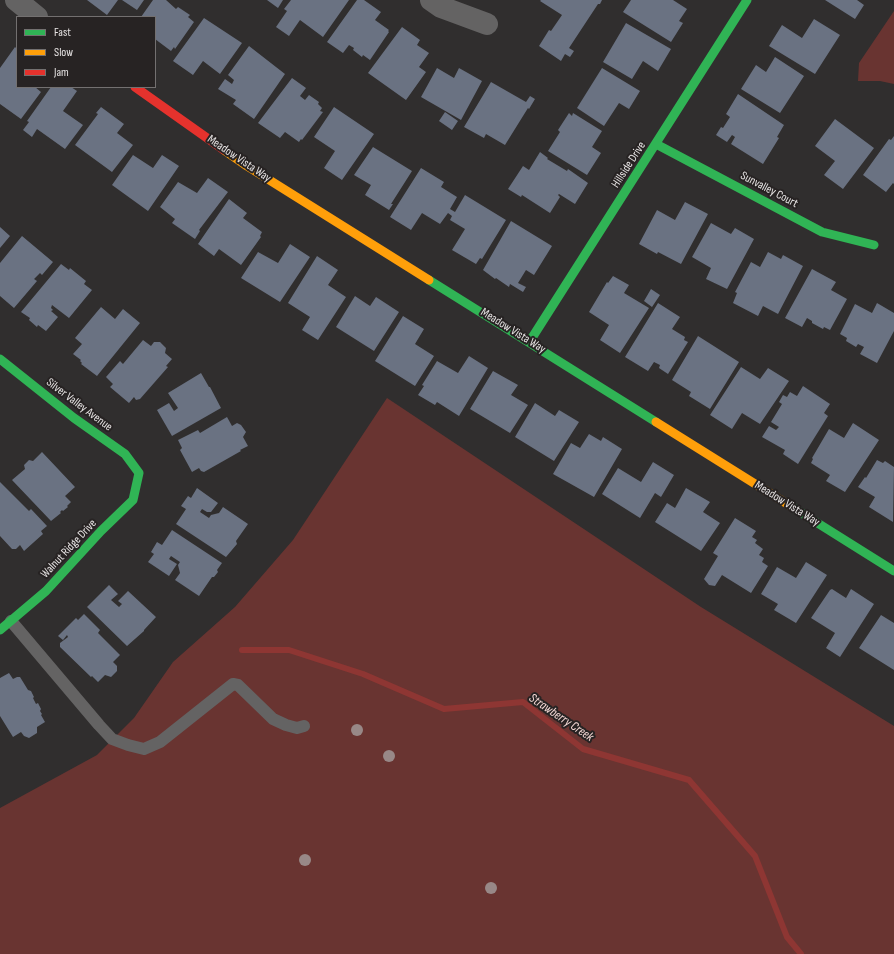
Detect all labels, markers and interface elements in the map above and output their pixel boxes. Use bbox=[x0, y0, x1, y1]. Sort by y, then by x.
legend bbox=[16, 16, 156, 88]
text: Fast bbox=[54, 25, 71, 40]
text: Slow bbox=[54, 45, 73, 60]
text: Jam bbox=[54, 65, 69, 80]
street label: Meadow Vista Way bbox=[204, 132, 274, 186]
street label: Hillside Drive bbox=[609, 139, 649, 191]
street label: Sunvalley Court bbox=[738, 169, 800, 211]
street label: Meadow Vista Way bbox=[478, 305, 548, 357]
street label: Silver Valley Avenue bbox=[43, 375, 115, 435]
street label: Meadow Vista Way bbox=[752, 478, 822, 530]
street label: Walnut Ridge Drive bbox=[38, 517, 100, 581]
water label: Strawberry Creek bbox=[526, 691, 596, 745]

